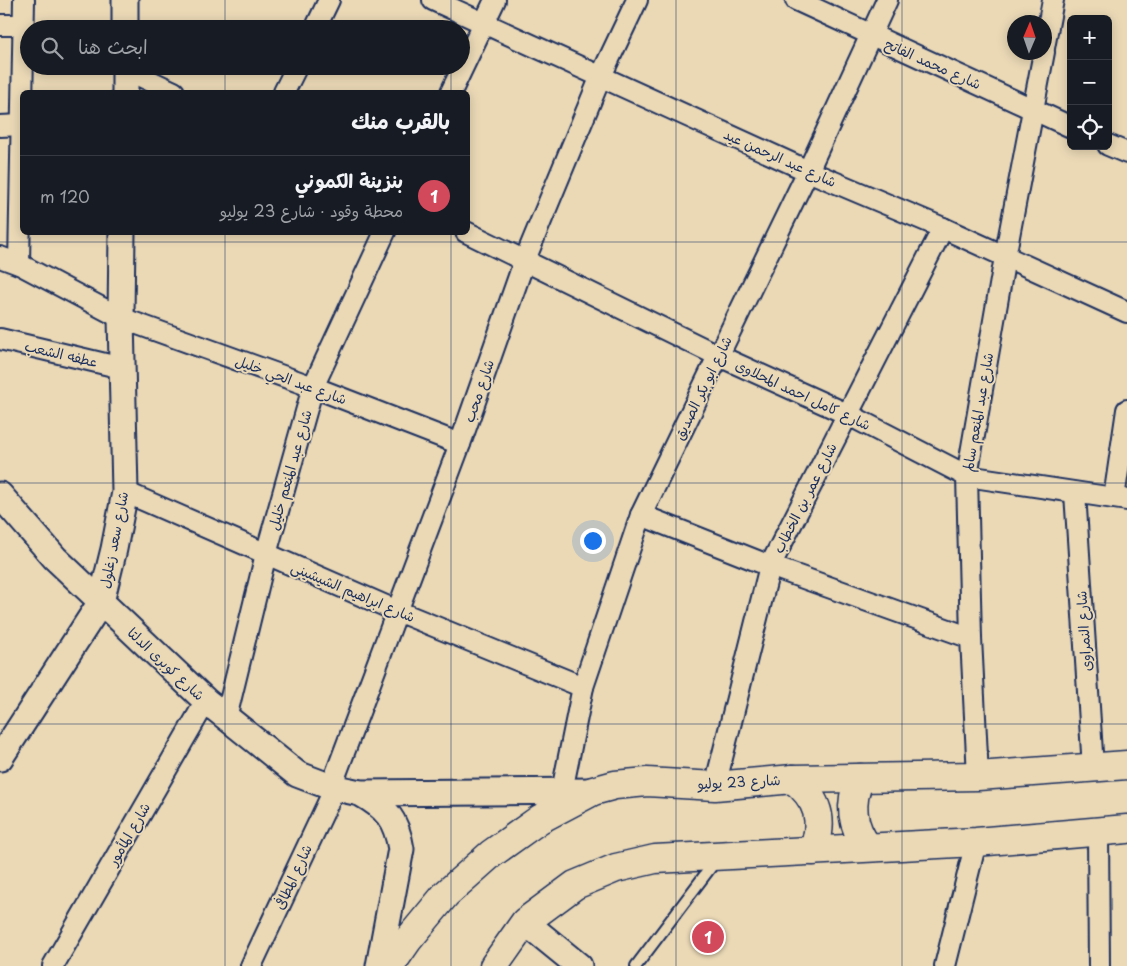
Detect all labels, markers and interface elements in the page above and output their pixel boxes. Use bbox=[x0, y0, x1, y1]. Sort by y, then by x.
north arrow bbox=[1007, 15, 1052, 60]
map controls bbox=[1067, 15, 1112, 150]
button: + bbox=[1067, 15, 1112, 60]
search box bbox=[20, 20, 470, 75]
text: ابحث هنا bbox=[78, 32, 148, 60]
street label: شارع محمد الفاتح bbox=[882, 33, 985, 94]
icon: search bbox=[38, 34, 66, 62]
button: − bbox=[1067, 60, 1112, 105]
text: بالقرب منك bbox=[351, 104, 450, 136]
button: locate bbox=[1067, 105, 1112, 150]
street label: شارع عبد الرحمن عيد bbox=[720, 123, 840, 192]
text: بنزينة الكموني bbox=[295, 166, 403, 194]
text: 120 m bbox=[40, 184, 90, 208]
text: 1 bbox=[430, 184, 438, 208]
text: محطة وقود · شارع 23 يوليو bbox=[220, 198, 403, 222]
street label: شارع ابو بكر الصديق bbox=[668, 332, 737, 443]
street label: عطفه الشعب bbox=[23, 335, 100, 372]
street label: شارع عبد الحي خليل bbox=[231, 350, 350, 412]
street label: شارع عبد المنعم سالم bbox=[957, 351, 999, 473]
street label: شارع كامل احمد المحلاوى bbox=[732, 354, 874, 435]
street label: شارع محب bbox=[458, 356, 499, 425]
street label: شارع عبد المنعم خليل bbox=[262, 407, 318, 533]
street label: شارع عمر بن الخطاب bbox=[768, 439, 842, 557]
street label: شارع سعد زغلول bbox=[94, 490, 133, 590]
your location bbox=[580, 528, 606, 554]
street label: شارع ابراهيم الشيشينى bbox=[288, 556, 418, 628]
street label: شارع النمراوى bbox=[1070, 590, 1097, 672]
street label: شارع كوبرى الدلتا bbox=[123, 622, 210, 705]
street label: شارع 23 يوليو bbox=[696, 769, 781, 794]
street label: شارع المأمور bbox=[102, 798, 155, 870]
street label: شارع المطافى bbox=[268, 841, 317, 913]
pin: 1 bbox=[692, 918, 724, 956]

